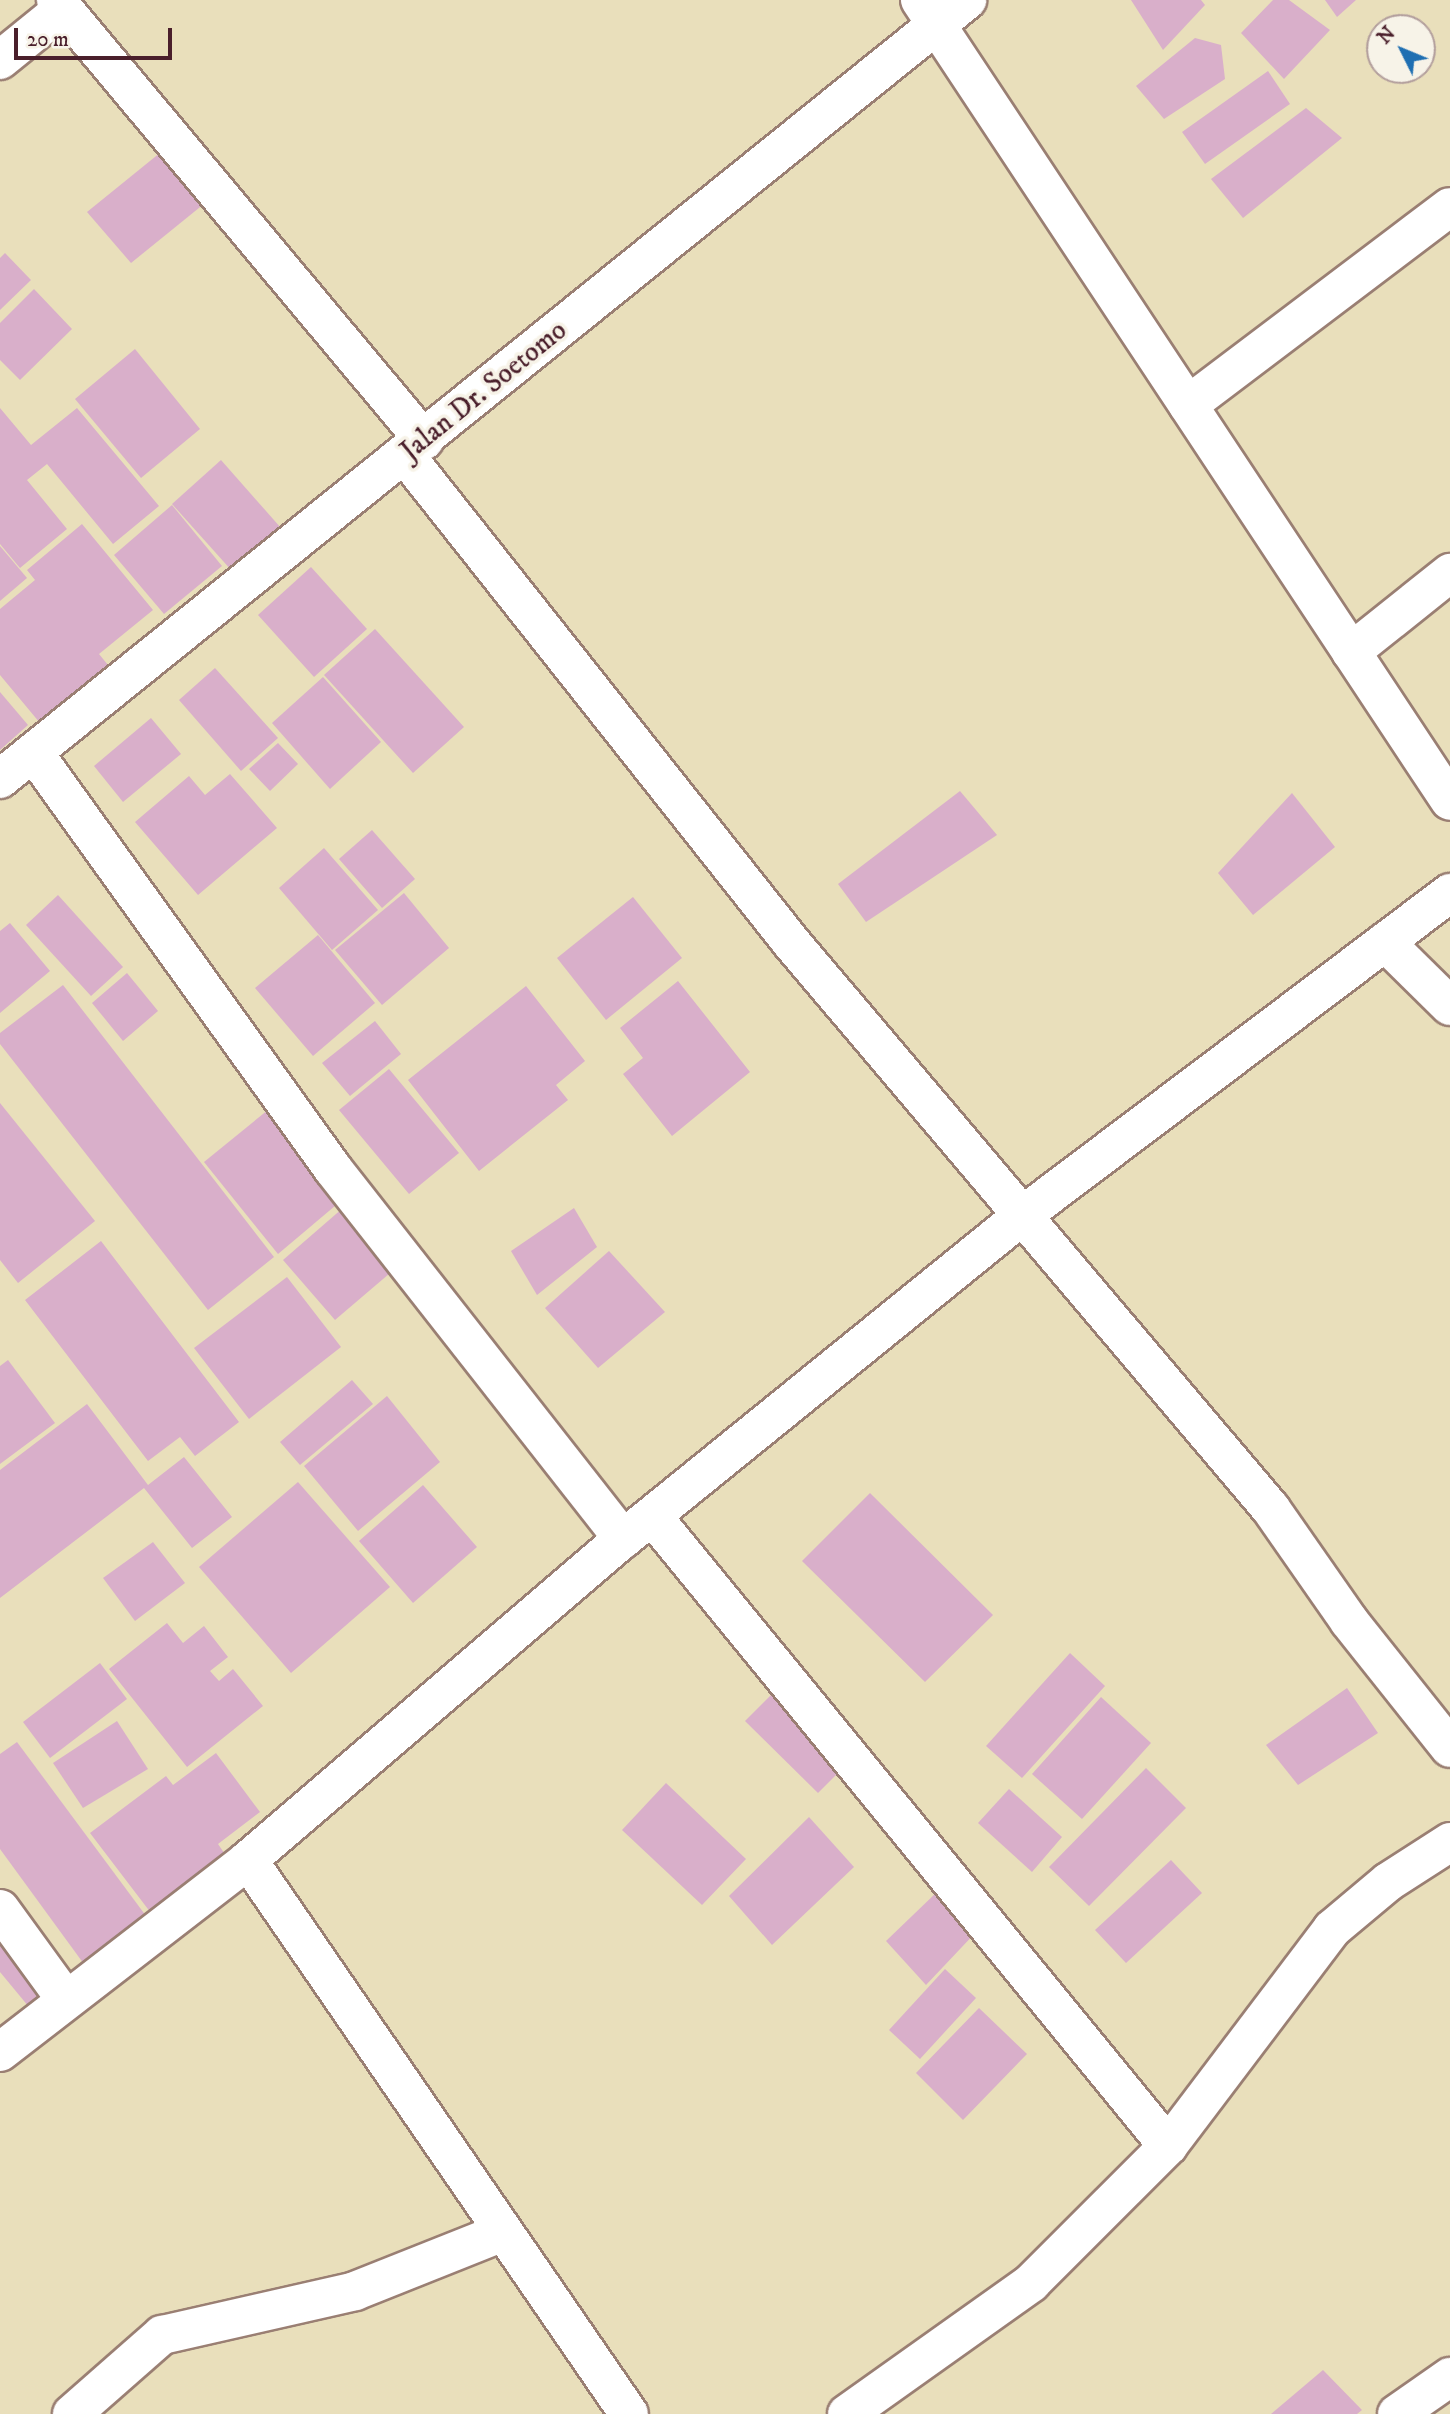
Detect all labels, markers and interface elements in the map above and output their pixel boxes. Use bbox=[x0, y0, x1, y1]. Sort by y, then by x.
scale bar bbox=[18, 14, 175, 58]
north arrow bbox=[1366, 14, 1436, 84]
text: N bbox=[1373, 22, 1400, 49]
text: 20 m bbox=[27, 27, 69, 53]
street label: Jalan Dr. Soetomo bbox=[394, 314, 574, 468]

